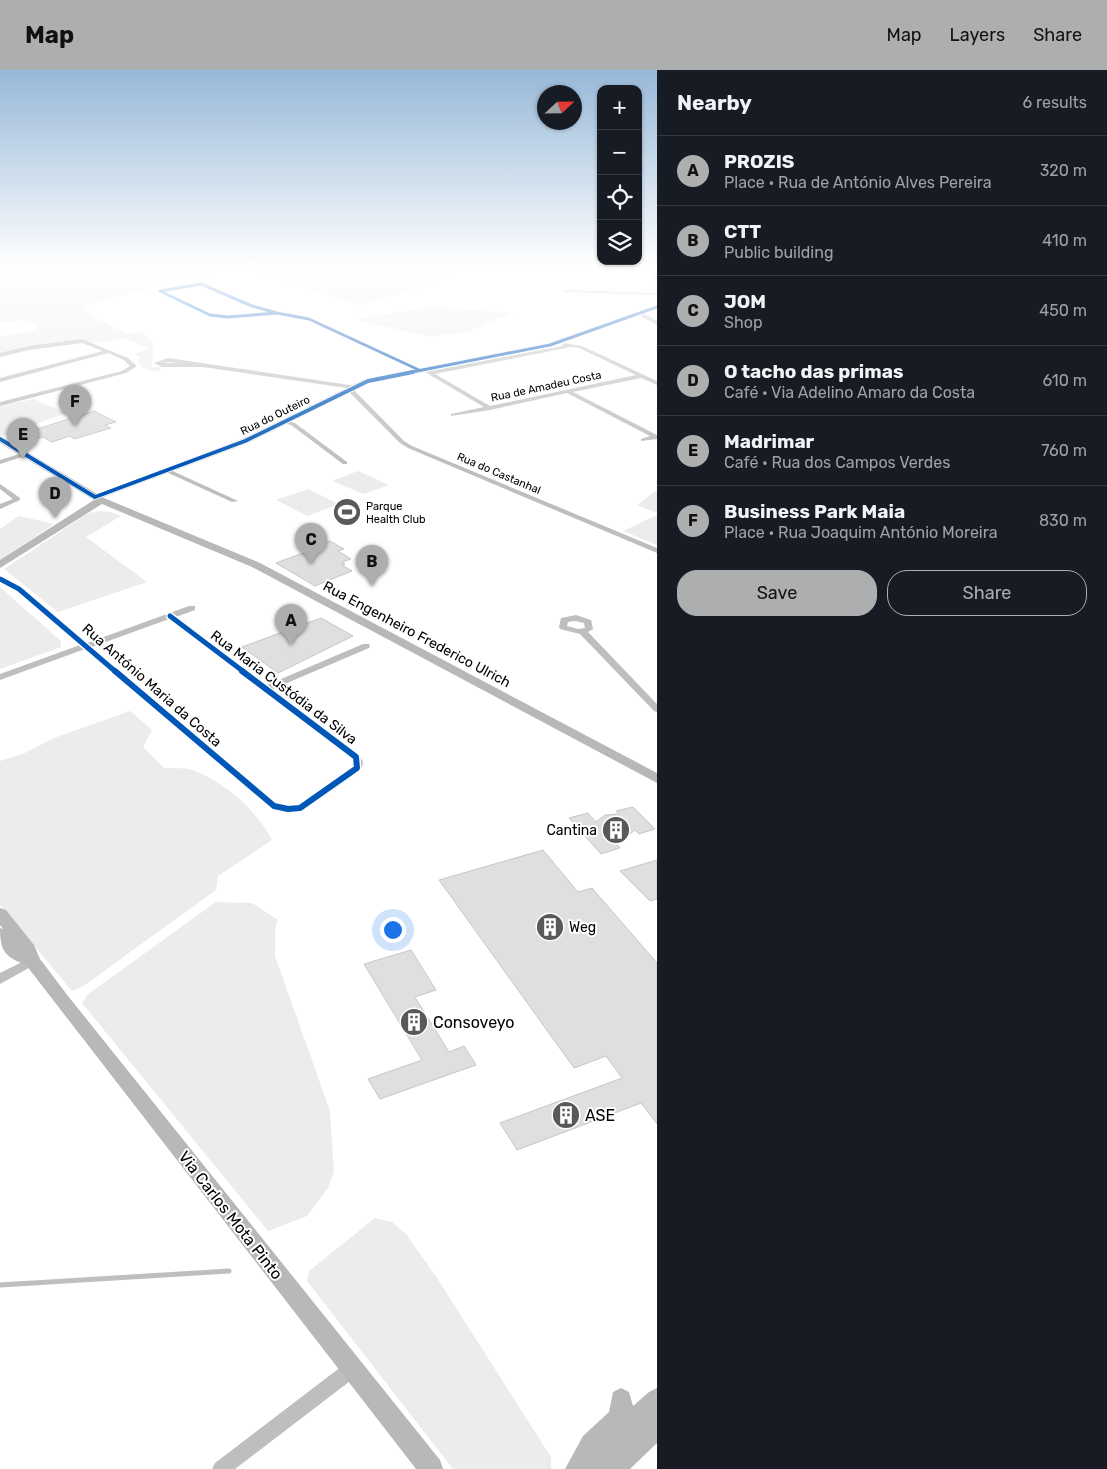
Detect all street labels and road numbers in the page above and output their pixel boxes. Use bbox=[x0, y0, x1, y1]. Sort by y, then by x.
street label: Rua de Amadeu Costa bbox=[490, 368, 603, 405]
street label: Rua do Outeiro bbox=[238, 393, 312, 438]
street label: Rua do Castanhal bbox=[455, 450, 543, 497]
street label: Rua Engenheiro Frederico Ulrich bbox=[320, 578, 513, 691]
street label: Rua António Maria da Costa bbox=[79, 620, 225, 750]
street label: Rua Maria Custódia da Silva bbox=[207, 627, 360, 748]
street label: Via Carlos Mota Pinto bbox=[175, 1147, 287, 1283]

